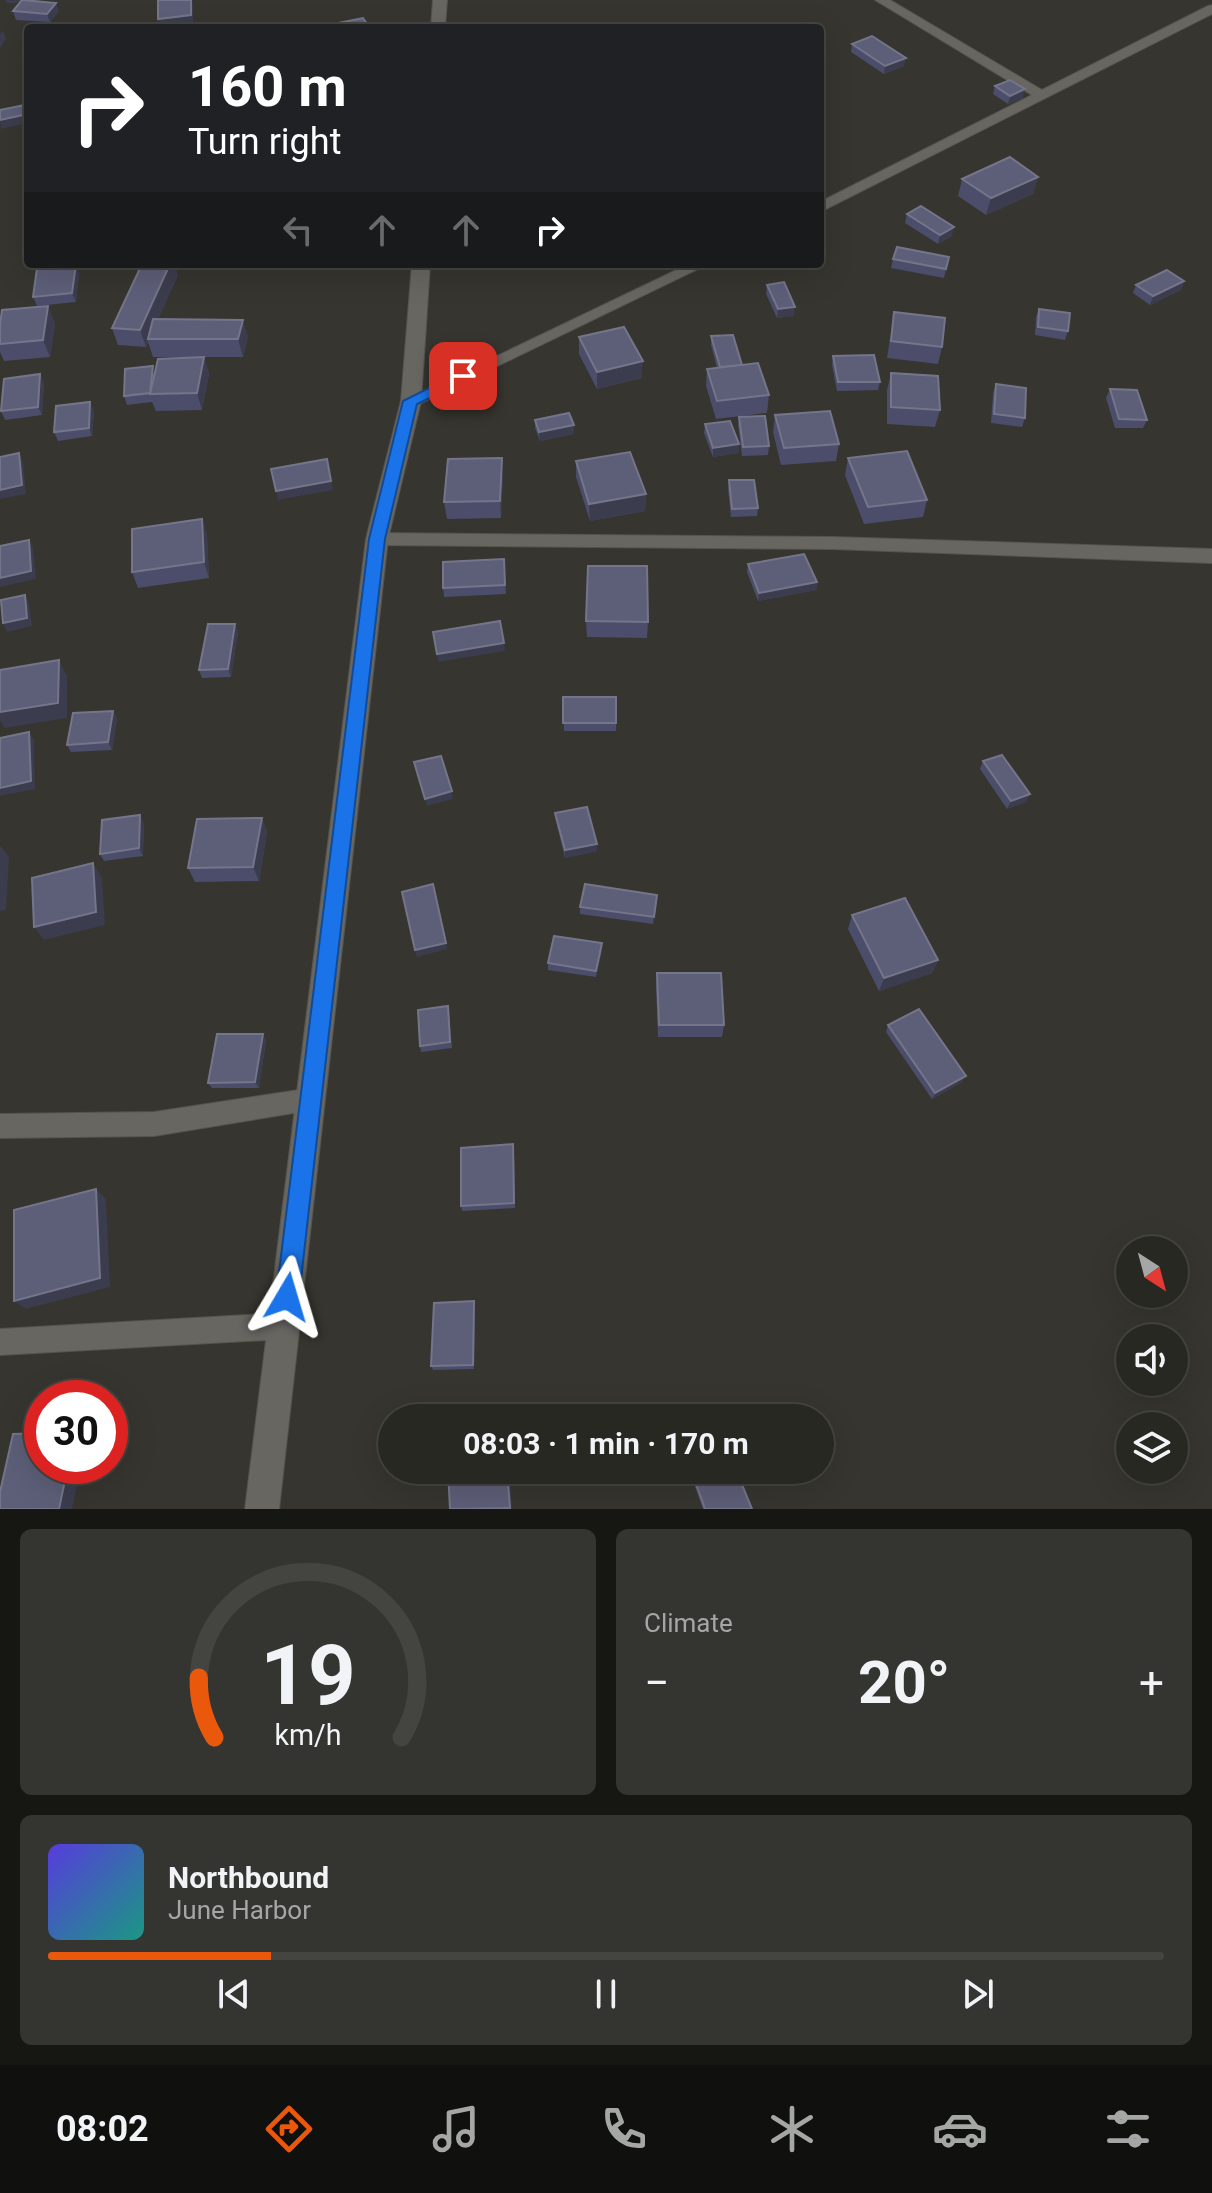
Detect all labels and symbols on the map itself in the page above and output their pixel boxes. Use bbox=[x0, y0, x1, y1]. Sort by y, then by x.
pin bbox=[429, 342, 497, 410]
north arrow bbox=[1116, 1236, 1188, 1308]
position arrow bbox=[245, 1255, 329, 1339]
speed limit sign: 30 bbox=[24, 1380, 128, 1484]

